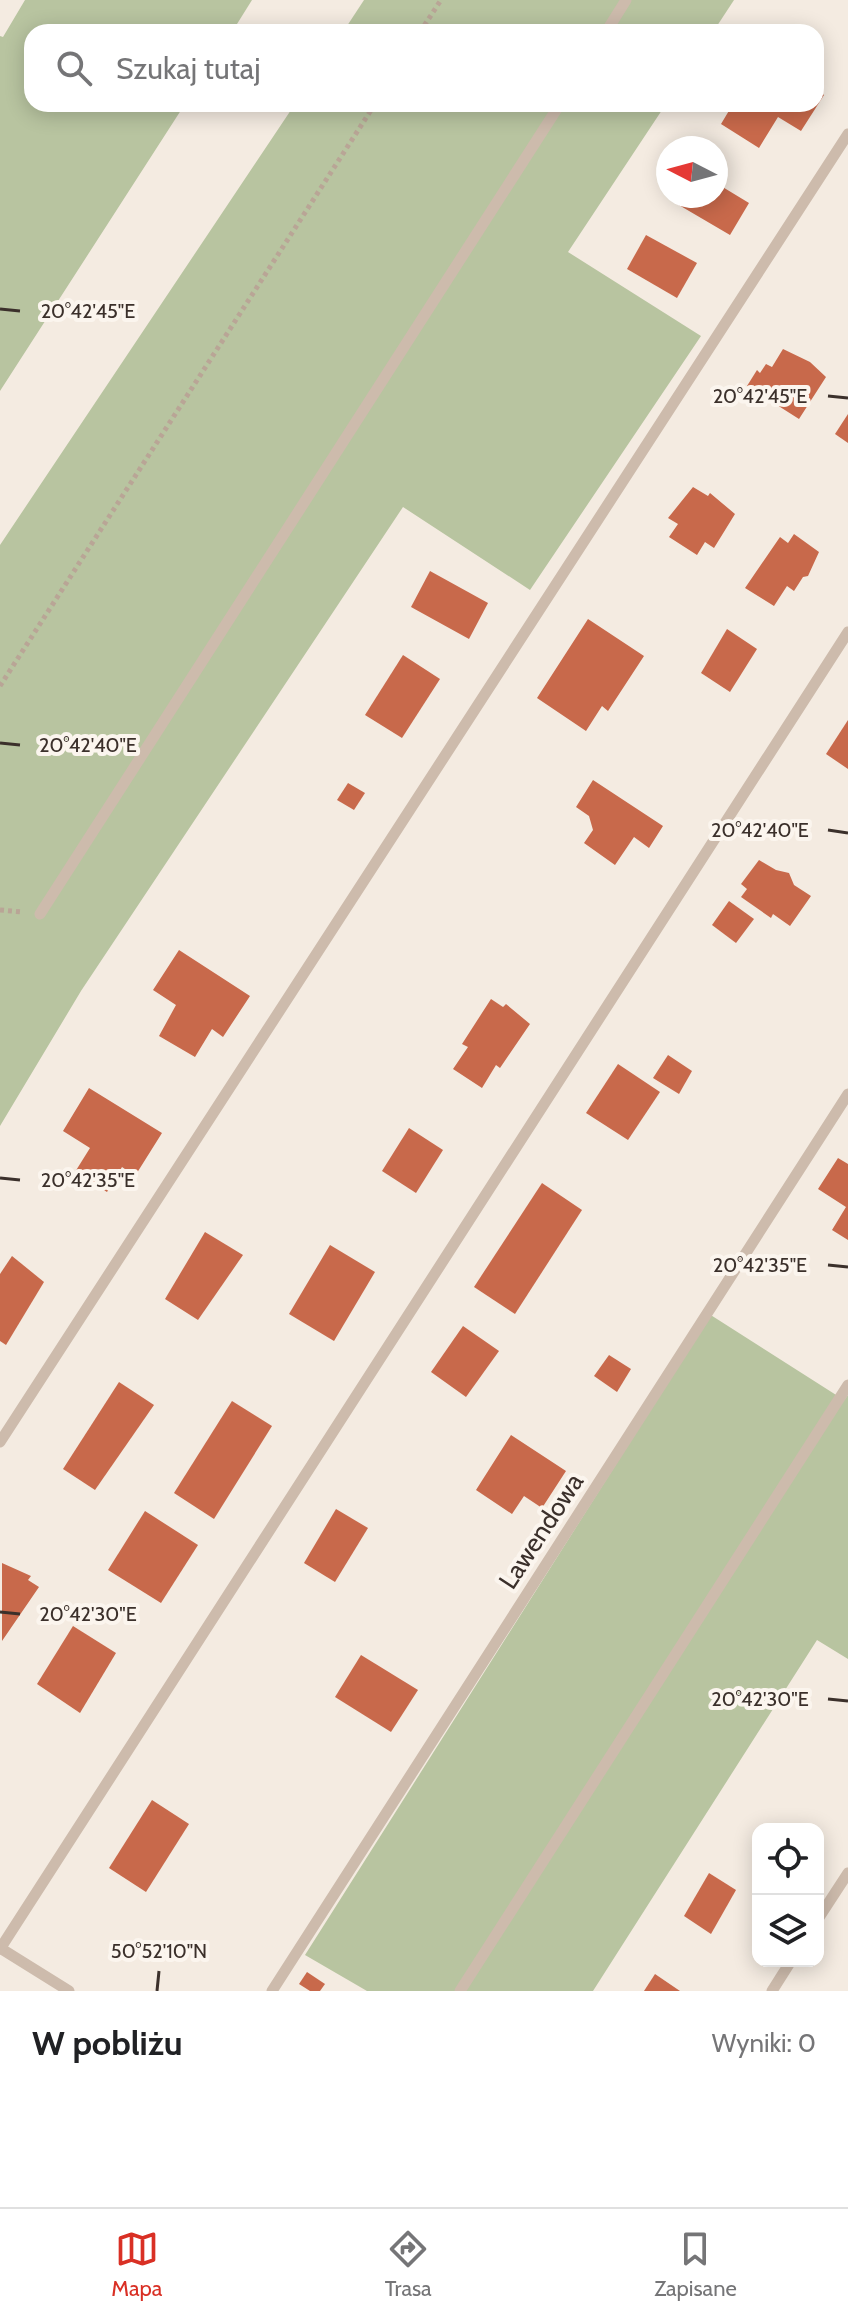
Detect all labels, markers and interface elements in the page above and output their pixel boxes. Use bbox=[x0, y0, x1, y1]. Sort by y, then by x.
search box bbox=[24, 24, 824, 112]
icon: search bbox=[52, 46, 96, 90]
text: Szukaj tutaj bbox=[116, 50, 261, 87]
north arrow bbox=[656, 136, 728, 208]
text: 20°42'45"E bbox=[41, 299, 135, 323]
text: 20°42'45"E bbox=[713, 384, 807, 408]
text: 20°42'40"E bbox=[39, 733, 137, 757]
text: 20°42'40"E bbox=[711, 818, 809, 842]
text: 20°42'35"E bbox=[41, 1168, 135, 1192]
text: 20°42'35"E bbox=[713, 1253, 807, 1277]
street label: Lawendowa bbox=[492, 1467, 591, 1595]
text: 20°42'30"E bbox=[39, 1602, 137, 1626]
text: 20°42'30"E bbox=[711, 1687, 809, 1711]
map controls bbox=[752, 1823, 824, 1967]
button: locate bbox=[752, 1823, 824, 1895]
button: layers bbox=[752, 1895, 824, 1967]
text: 50°52'10"N bbox=[111, 1939, 207, 1963]
text: W pobliżu bbox=[32, 2022, 183, 2064]
text: Wyniki: 0 bbox=[712, 2027, 816, 2059]
tab: Mapa bbox=[111, 2227, 162, 2302]
tab: Trasa bbox=[385, 2227, 432, 2302]
tab: Zapisane bbox=[654, 2227, 737, 2302]

